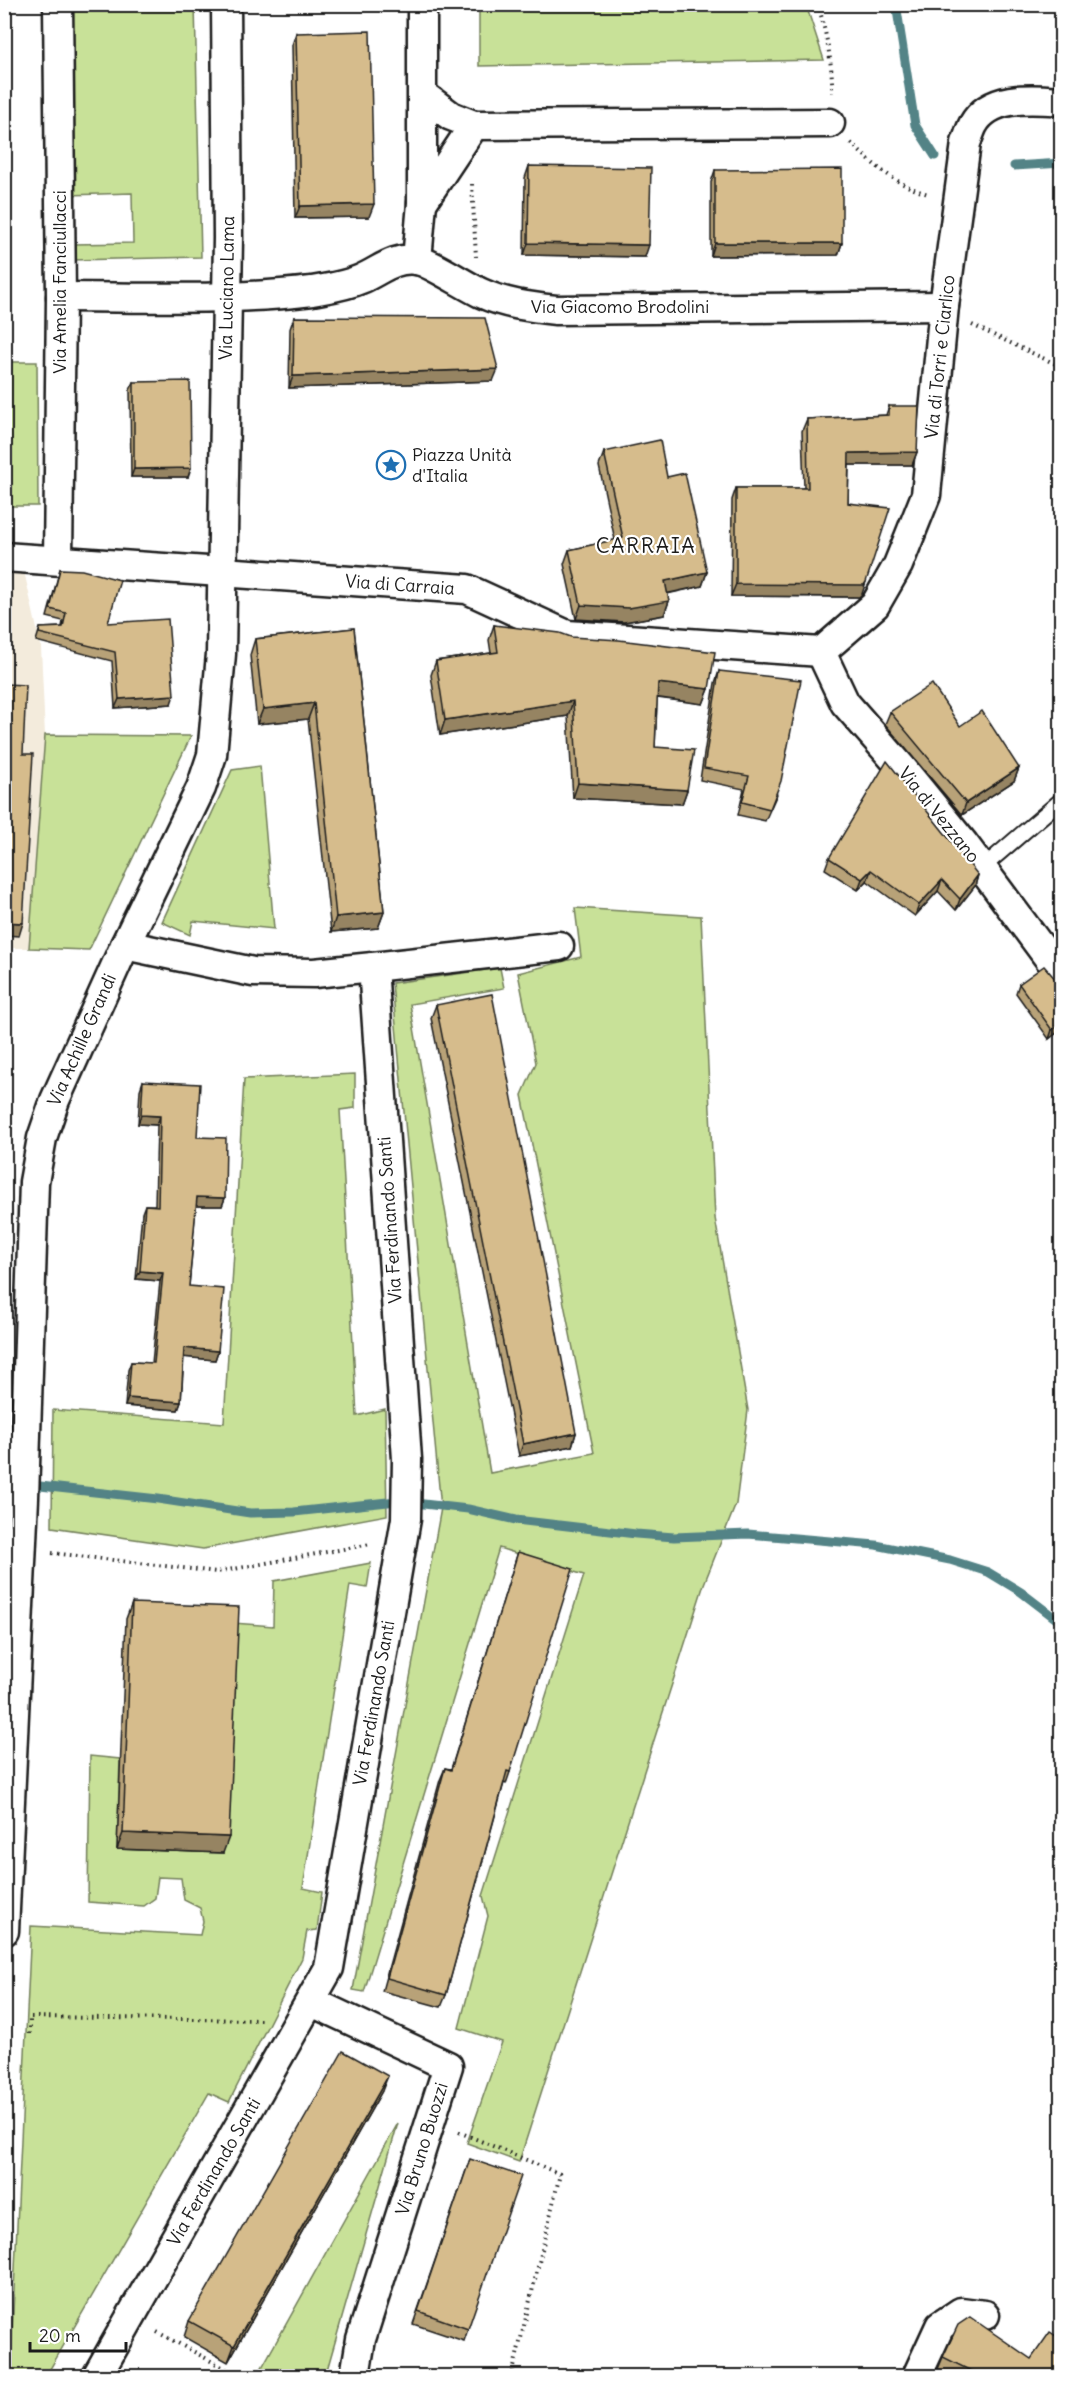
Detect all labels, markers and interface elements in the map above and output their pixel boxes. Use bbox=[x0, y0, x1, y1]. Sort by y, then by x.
street label: Via Amelia Fanciullacci bbox=[48, 190, 71, 374]
street label: Via Luciano Lama bbox=[214, 216, 239, 360]
street label: Via di Torri e Ciarlico bbox=[919, 274, 960, 440]
street label: Via Giacomo Brodolini bbox=[531, 295, 709, 318]
place label: Piazza Unità d'Italia bbox=[412, 443, 512, 487]
place icon: Piazza Unità d'Italia bbox=[375, 449, 407, 481]
district label: CARRAIA bbox=[596, 532, 696, 559]
street label: Via di Carraia bbox=[344, 569, 456, 600]
street label: Via di Vezzano bbox=[894, 762, 985, 867]
street label: Via Achille Grandi bbox=[42, 970, 121, 1110]
street label: Via Ferdinando Santi bbox=[372, 1136, 407, 1304]
street label: Via Ferdinando Santi bbox=[348, 1619, 399, 1787]
street label: Via Bruno Buozzi bbox=[390, 2080, 453, 2218]
street label: Via Ferdinando Santi bbox=[162, 2094, 265, 2250]
scale bar bbox=[30, 2315, 126, 2353]
text: 20 m bbox=[39, 2324, 81, 2347]

